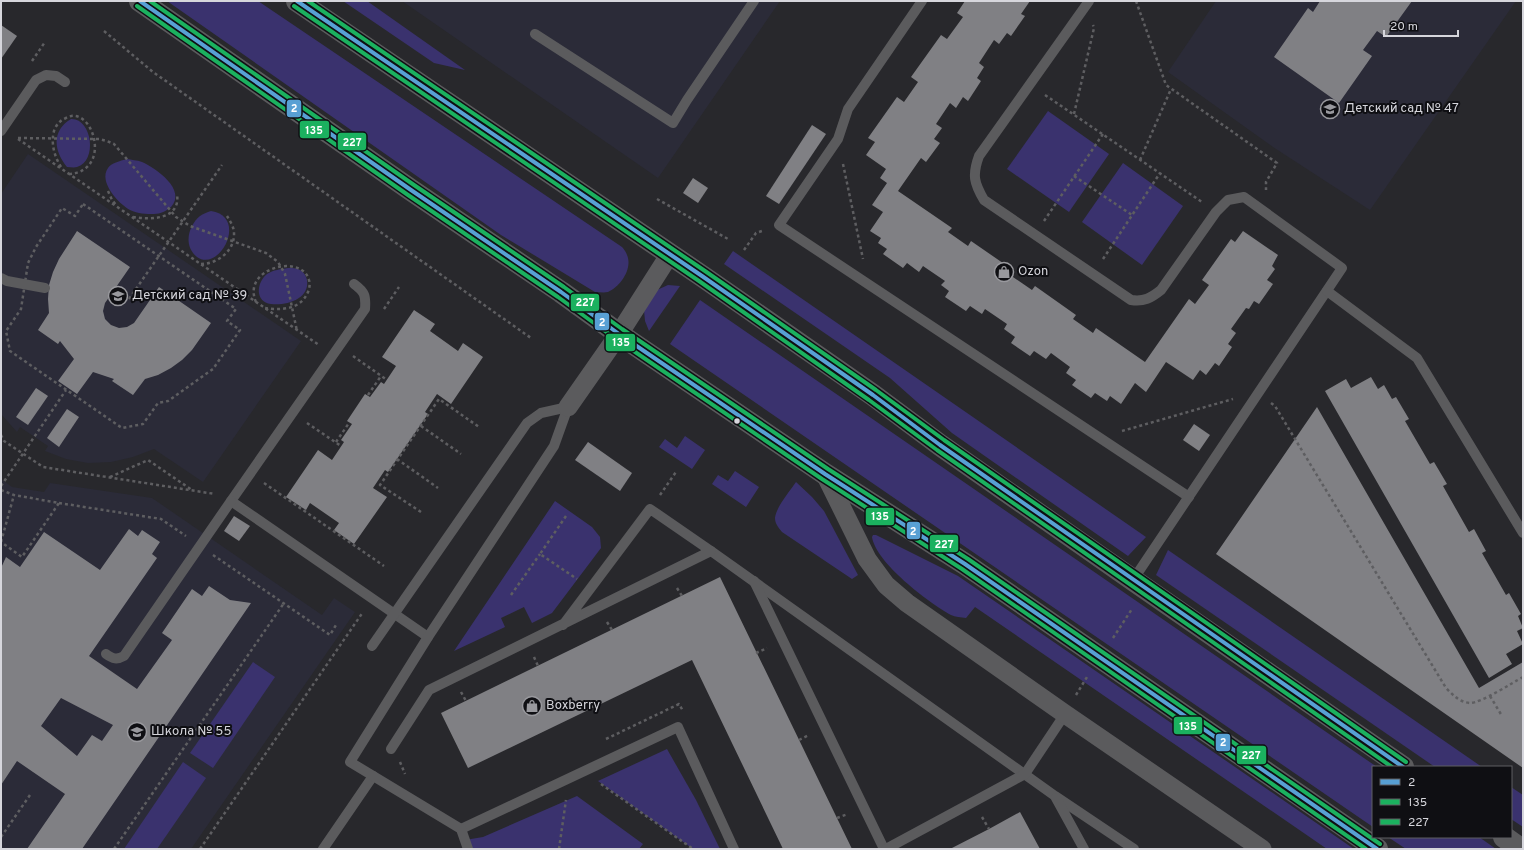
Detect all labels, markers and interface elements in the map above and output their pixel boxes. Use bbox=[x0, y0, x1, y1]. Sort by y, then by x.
scale bar bbox=[1384, 12, 1458, 38]
text: 20 m bbox=[1390, 19, 1418, 35]
school or university icon: Детский сад № 47 bbox=[1319, 98, 1341, 120]
line badge: 2 bbox=[286, 99, 302, 118]
place label: Детский сад № 47 bbox=[1344, 101, 1459, 117]
text: 2 bbox=[291, 102, 297, 116]
line badge: 135 bbox=[299, 120, 330, 139]
text: 135 bbox=[305, 124, 323, 138]
line badge: 227 bbox=[337, 132, 367, 151]
text: 227 bbox=[342, 136, 362, 150]
shop icon: Ozon bbox=[993, 261, 1015, 283]
place label: Ozon bbox=[1018, 264, 1048, 280]
school or university icon: Детский сад № 39 bbox=[107, 285, 129, 307]
place label: Детский сад № 39 bbox=[132, 288, 247, 304]
line badge: 227 bbox=[570, 293, 600, 312]
text: 227 bbox=[575, 296, 595, 310]
line badge: 2 bbox=[594, 312, 610, 331]
text: 2 bbox=[599, 316, 605, 330]
line badge: 135 bbox=[605, 333, 636, 352]
text: 135 bbox=[612, 336, 630, 350]
unlabelled marker bbox=[732, 416, 742, 426]
line badge: 135 bbox=[865, 507, 895, 526]
text: 135 bbox=[871, 510, 889, 524]
line badge: 2 bbox=[906, 521, 921, 540]
text: 2 bbox=[910, 525, 916, 539]
line badge: 227 bbox=[929, 534, 959, 553]
text: 227 bbox=[934, 538, 954, 552]
shop icon: Boxberry bbox=[521, 695, 543, 717]
place label: Boxberry bbox=[546, 698, 600, 714]
line badge: 135 bbox=[1173, 716, 1203, 735]
text: 135 bbox=[1179, 720, 1197, 734]
school or university icon: Школа № 55 bbox=[126, 721, 148, 743]
place label: Школа № 55 bbox=[151, 724, 231, 740]
line badge: 2 bbox=[1215, 733, 1231, 752]
text: 2 bbox=[1220, 736, 1226, 750]
line badge: 227 bbox=[1236, 745, 1267, 765]
text: 227 bbox=[1241, 749, 1261, 763]
legend bbox=[1372, 766, 1512, 838]
text: 2 bbox=[1408, 775, 1415, 791]
text: 135 bbox=[1408, 795, 1427, 811]
text: 227 bbox=[1408, 815, 1429, 831]

